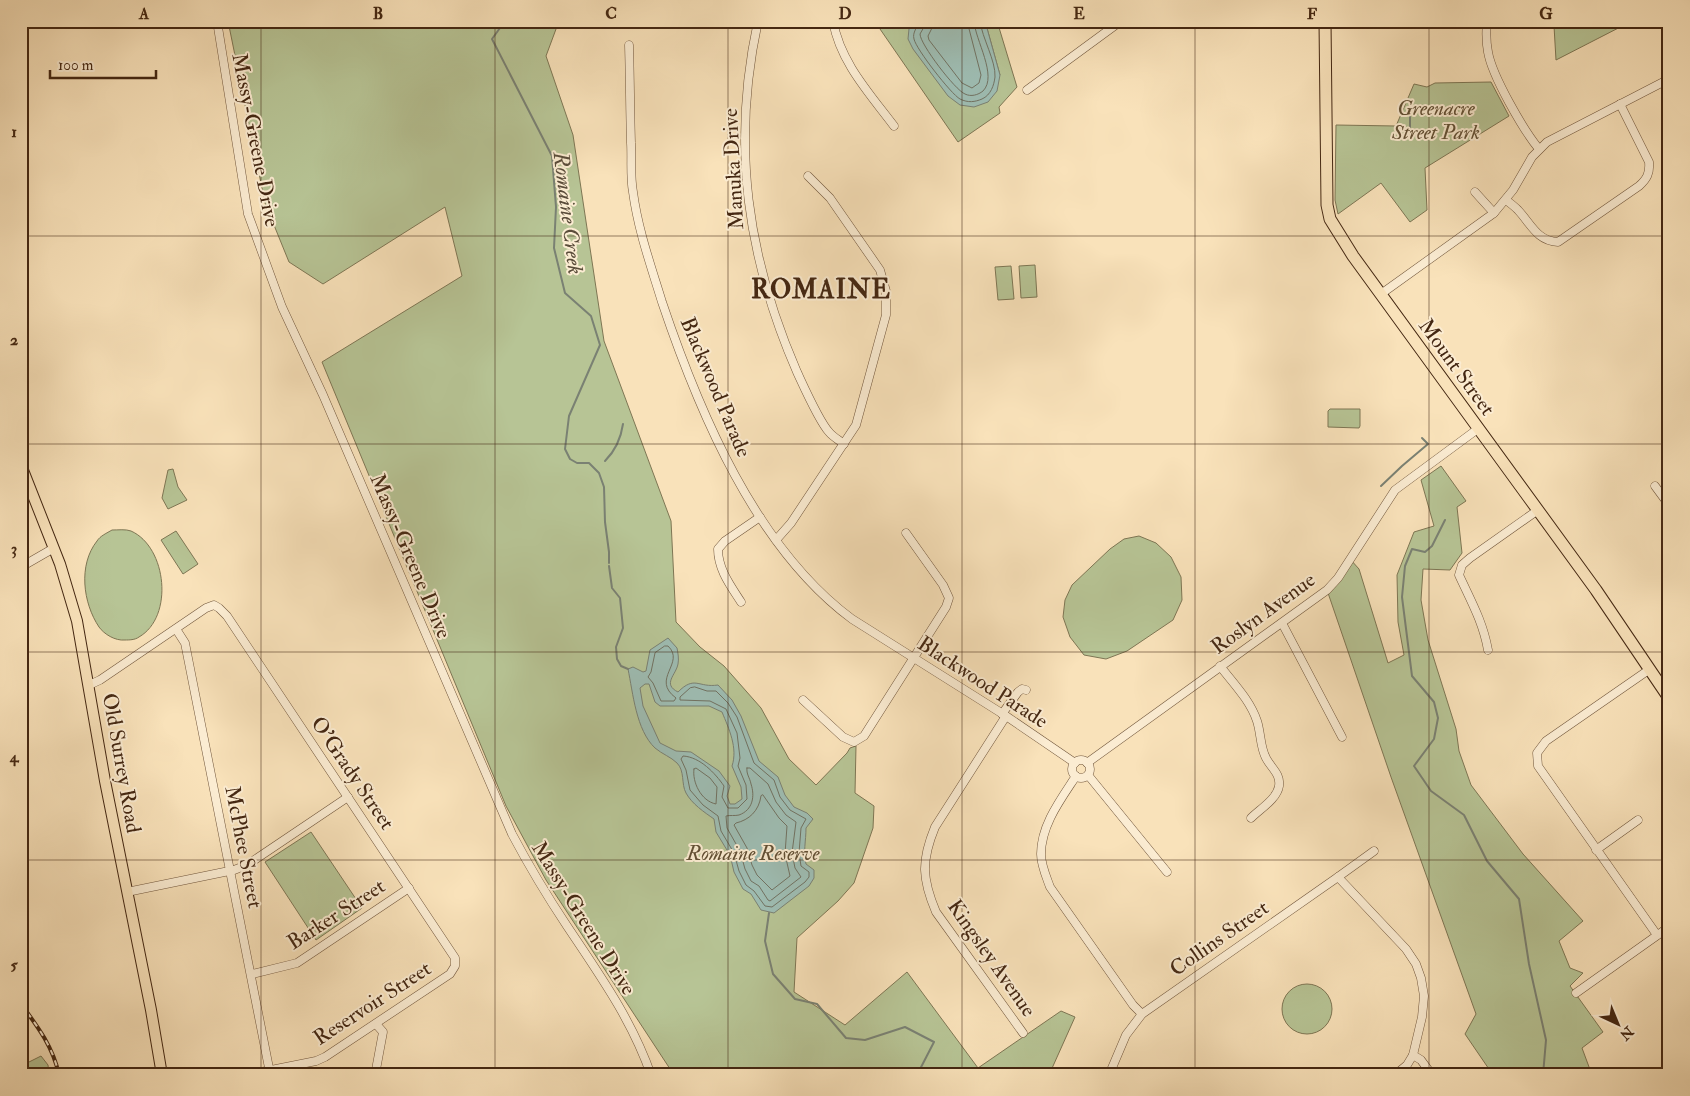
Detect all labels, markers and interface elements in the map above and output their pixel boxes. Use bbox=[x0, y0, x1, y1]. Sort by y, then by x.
text: A bbox=[138, 4, 150, 24]
text: B bbox=[373, 4, 383, 24]
text: C bbox=[605, 4, 617, 24]
text: D bbox=[838, 4, 852, 24]
text: E bbox=[1073, 4, 1085, 24]
text: F bbox=[1307, 4, 1317, 24]
text: G bbox=[1539, 4, 1553, 24]
scale bar bbox=[50, 48, 156, 80]
street label: Massy-Greene Drive bbox=[225, 51, 286, 229]
text: 100 m bbox=[58, 56, 94, 75]
park label: Greenacre Street Park bbox=[1391, 95, 1480, 146]
street label: Manuka Drive bbox=[717, 107, 750, 230]
text: 1 bbox=[11, 122, 17, 142]
water label: Romaine Creek bbox=[546, 149, 589, 276]
district label: ROMAINE bbox=[751, 274, 891, 306]
street label: Blackwood Parade bbox=[674, 313, 757, 462]
street label: Mount Street bbox=[1412, 313, 1501, 421]
text: 2 bbox=[10, 330, 18, 350]
street label: Massy-Greene Drive bbox=[364, 470, 458, 643]
text: 3 bbox=[11, 539, 17, 559]
street label: Roslyn Avenue bbox=[1206, 566, 1321, 660]
street label: Blackwood Parade bbox=[913, 630, 1053, 735]
street label: Old Surrey Road bbox=[96, 691, 147, 836]
street label: O'Grady Street bbox=[305, 711, 401, 835]
text: 4 bbox=[9, 747, 20, 767]
street label: McPhee Street bbox=[218, 784, 269, 911]
street label: Massy-Greene Drive bbox=[525, 836, 642, 1000]
park label: Romaine Reserve bbox=[686, 840, 820, 867]
street label: Barker Street bbox=[282, 873, 391, 956]
street label: Kingsley Avenue bbox=[941, 894, 1042, 1022]
street label: Collins Street bbox=[1165, 894, 1274, 982]
text: 5 bbox=[10, 955, 18, 975]
street label: Reservoir Street bbox=[308, 955, 436, 1052]
north arrow bbox=[1592, 998, 1642, 1048]
text: N bbox=[1616, 1022, 1638, 1044]

